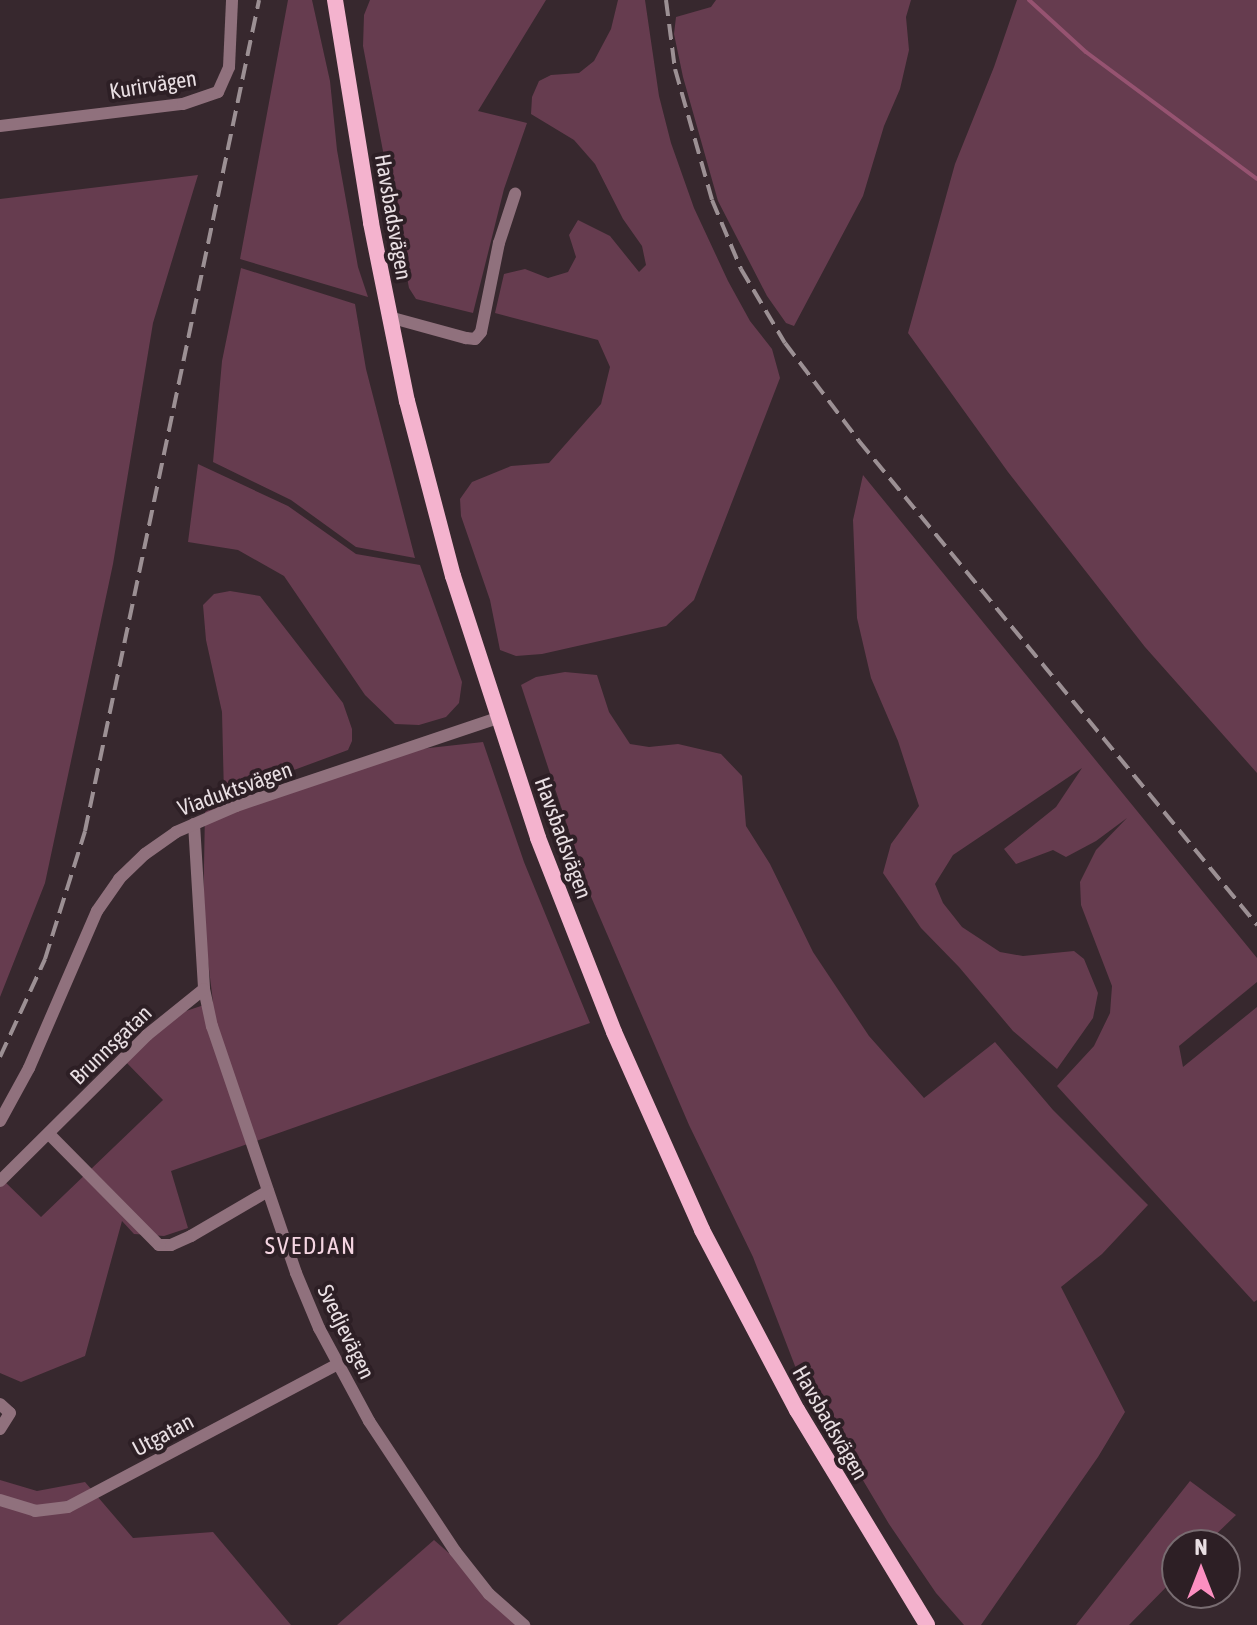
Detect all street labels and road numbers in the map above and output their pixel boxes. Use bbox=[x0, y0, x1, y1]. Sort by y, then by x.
street label: Kurirvägen bbox=[107, 65, 199, 105]
street label: Havsbadsvägen bbox=[369, 152, 417, 282]
street label: Viaduktsvägen bbox=[174, 756, 296, 822]
street label: Havsbadsvägen bbox=[529, 774, 597, 902]
street label: Brunnsgatan bbox=[65, 1000, 157, 1090]
street label: Svedjevägen bbox=[312, 1280, 380, 1384]
street label: Havsbadsvägen bbox=[787, 1361, 873, 1485]
street label: Utgatan bbox=[128, 1408, 198, 1462]

